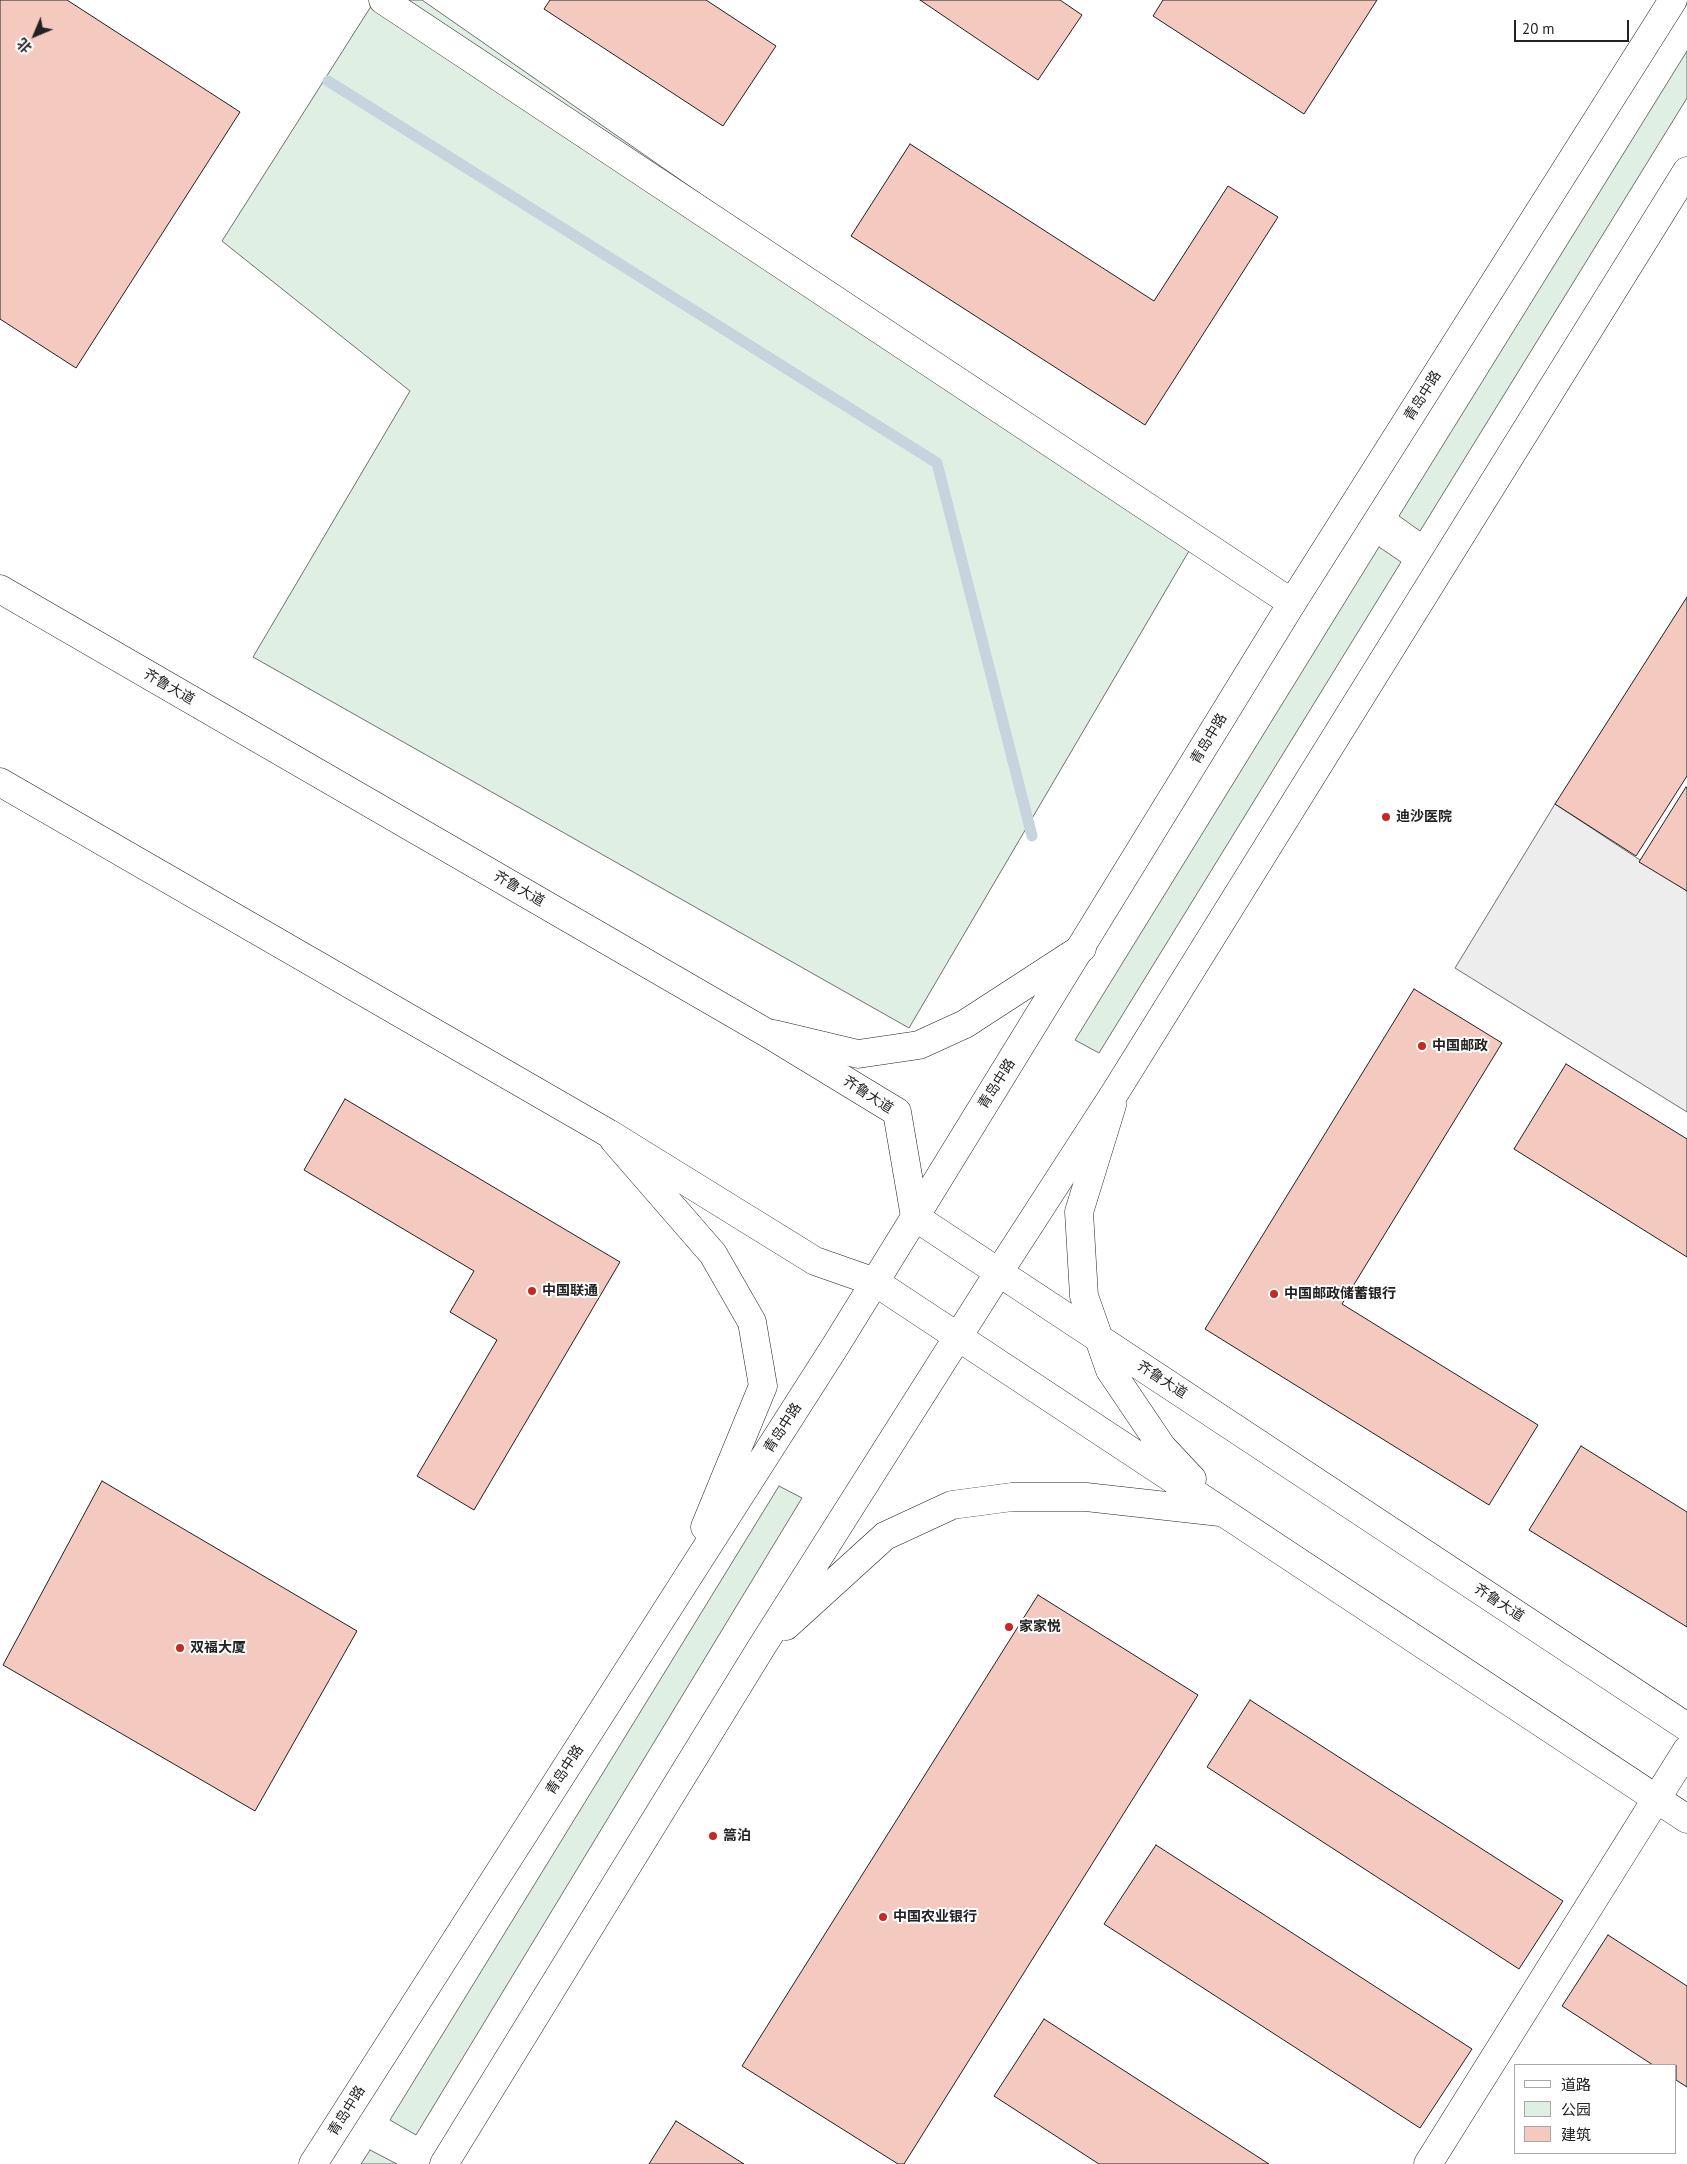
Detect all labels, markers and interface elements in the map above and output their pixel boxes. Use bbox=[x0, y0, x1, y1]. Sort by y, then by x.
north arrow bbox=[10, 10, 60, 60]
scale bar bbox=[1517, 10, 1632, 42]
text: 20 m bbox=[1522, 19, 1555, 38]
text: 北 bbox=[13, 34, 36, 57]
street label: 青岛中路 bbox=[1401, 368, 1445, 424]
street label: 齐鲁大道 bbox=[141, 666, 197, 708]
street label: 青岛中路 bbox=[1187, 711, 1231, 767]
place label: 迪沙医院 bbox=[1396, 809, 1452, 825]
marker: 迪沙医院 bbox=[1380, 811, 1392, 823]
street label: 齐鲁大道 bbox=[491, 868, 547, 910]
place label: 中国邮政 bbox=[1432, 1038, 1488, 1054]
marker: 中国邮政 bbox=[1416, 1040, 1428, 1052]
street label: 青岛中路 bbox=[975, 1056, 1019, 1112]
street label: 齐鲁大道 bbox=[840, 1073, 896, 1117]
place label: 中国联通 bbox=[542, 1283, 598, 1299]
marker: 中国联通 bbox=[526, 1285, 538, 1297]
place label: 中国邮政储蓄银行 bbox=[1284, 1286, 1396, 1302]
marker: 中国邮政储蓄银行 bbox=[1268, 1288, 1280, 1300]
street label: 齐鲁大道 bbox=[1134, 1358, 1190, 1402]
street label: 青岛中路 bbox=[761, 1400, 805, 1456]
street label: 齐鲁大道 bbox=[1471, 1581, 1527, 1625]
place label: 家家悦 bbox=[1019, 1619, 1061, 1635]
marker: 家家悦 bbox=[1003, 1621, 1015, 1633]
place label: 双福大厦 bbox=[190, 1640, 246, 1656]
marker: 双福大厦 bbox=[174, 1642, 186, 1654]
street label: 青岛中路 bbox=[543, 1742, 587, 1798]
place label: 篙泊 bbox=[723, 1828, 751, 1844]
marker: 篙泊 bbox=[707, 1830, 719, 1842]
place label: 中国农业银行 bbox=[893, 1909, 977, 1925]
marker: 中国农业银行 bbox=[877, 1911, 889, 1923]
legend bbox=[1514, 2064, 1677, 2154]
text: 道路 bbox=[1561, 2075, 1591, 2094]
street label: 青岛中路 bbox=[325, 2083, 369, 2139]
text: 公园 bbox=[1561, 2100, 1591, 2119]
text: 建筑 bbox=[1561, 2125, 1591, 2144]

